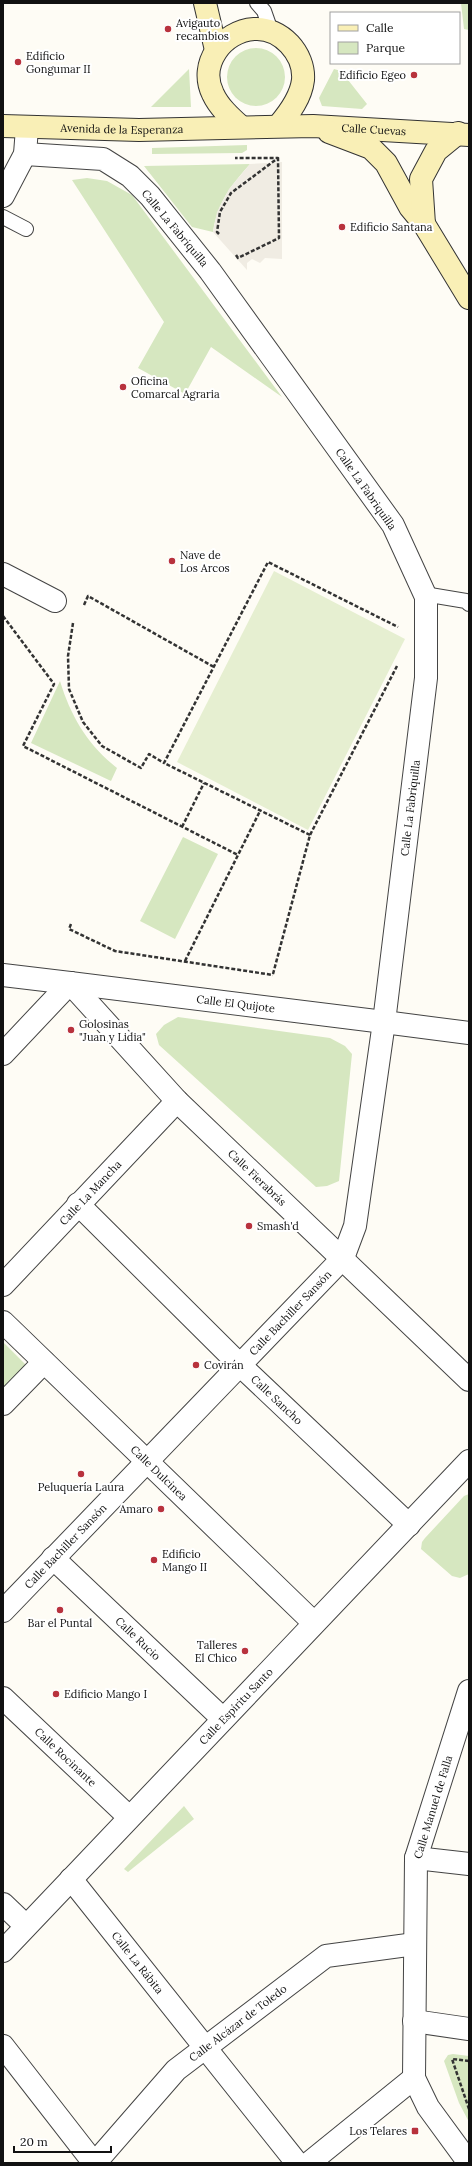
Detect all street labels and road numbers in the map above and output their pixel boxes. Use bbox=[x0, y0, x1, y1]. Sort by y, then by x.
street label: Avenida de la Esperanza bbox=[59, 121, 184, 137]
street label: Calle Cuevas bbox=[341, 121, 406, 138]
street label: Calle La Fabriquilla bbox=[139, 187, 212, 270]
street label: Calle La Fabriquilla bbox=[333, 445, 400, 533]
street label: Calle La Fabriquilla bbox=[397, 759, 423, 857]
street label: Calle El Quijote bbox=[196, 992, 276, 1015]
street label: Calle Fierabrás bbox=[225, 1146, 289, 1209]
street label: Calle La Mancha bbox=[56, 1157, 124, 1228]
street label: Calle Bachiller Sansón bbox=[246, 1267, 335, 1358]
street label: Calle Sancho bbox=[248, 1372, 305, 1428]
street label: Calle Dulcinea bbox=[128, 1442, 190, 1504]
street label: Calle Bachiller Sansón bbox=[21, 1500, 110, 1592]
street label: Calle Rucio bbox=[112, 1614, 164, 1663]
street label: Calle Espíritu Santo bbox=[196, 1665, 276, 1747]
street label: Calle Rocinante bbox=[32, 1725, 99, 1790]
street label: Calle Manuel de Falla bbox=[411, 1753, 455, 1860]
street label: Calle La Rábita bbox=[109, 1929, 167, 1997]
street label: Calle Alcázar de Toledo bbox=[186, 1981, 289, 2065]

